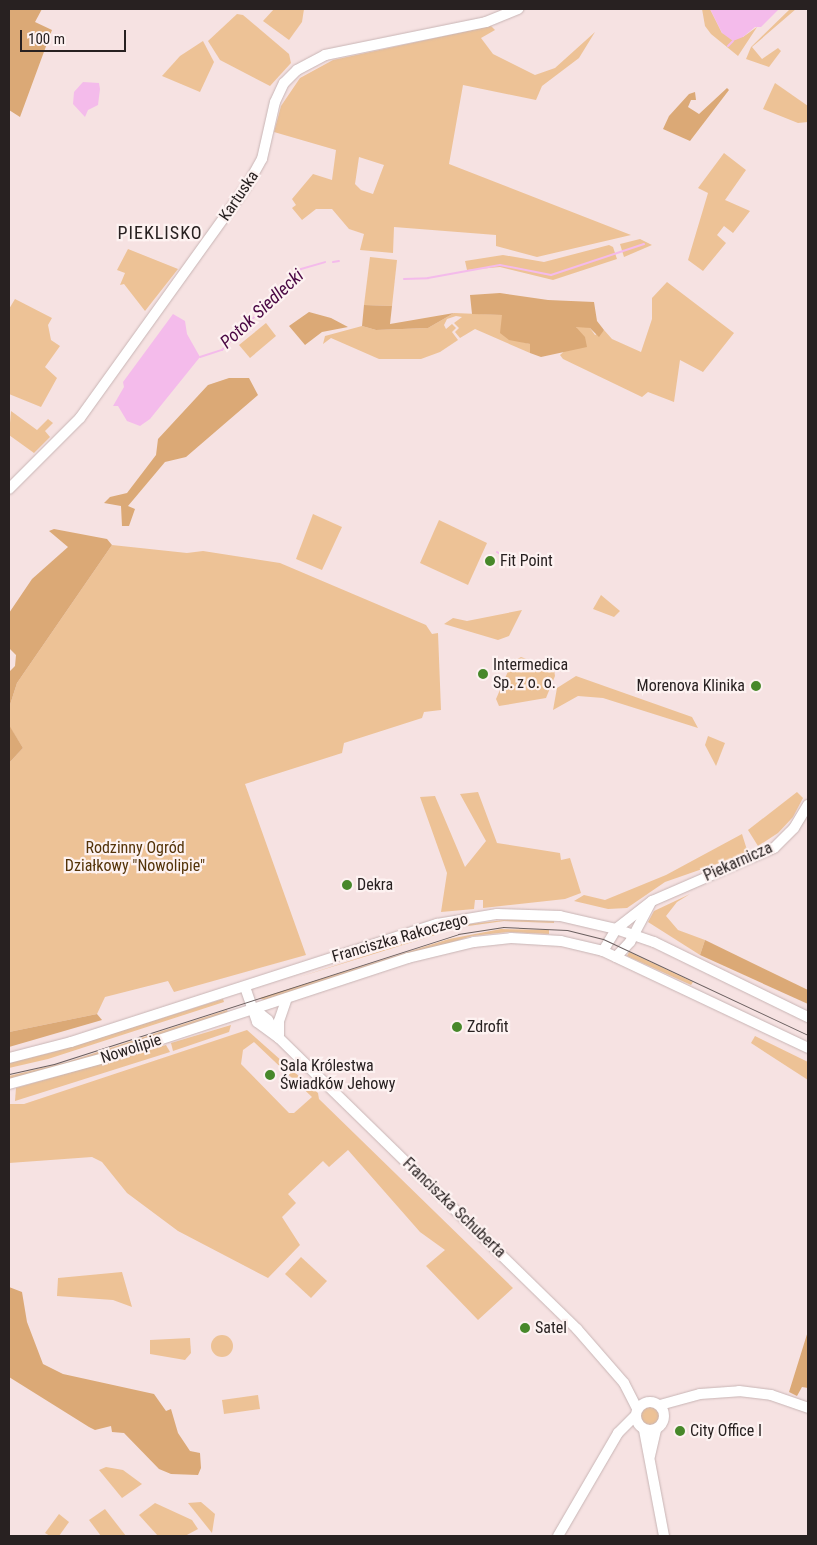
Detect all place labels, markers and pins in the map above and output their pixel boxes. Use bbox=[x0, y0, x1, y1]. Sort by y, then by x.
place label: Fit Point bbox=[500, 551, 553, 571]
marker: Fit Point bbox=[484, 555, 496, 567]
place label: Intermedica Sp. z o. o. bbox=[493, 655, 568, 693]
marker: Intermedica Sp. z o. o. bbox=[477, 668, 489, 680]
place label: Morenova Klinika bbox=[637, 676, 745, 696]
marker: Morenova Klinika bbox=[749, 679, 763, 693]
place label: Dekra bbox=[357, 875, 393, 895]
marker: Dekra bbox=[341, 879, 353, 891]
place label: Zdrofit bbox=[467, 1017, 508, 1037]
marker: Zdrofit bbox=[451, 1021, 463, 1033]
place label: Sala Królestwa Świadków Jehowy bbox=[280, 1056, 395, 1094]
marker: Sala Królestwa Świadków Jehowy bbox=[264, 1069, 276, 1081]
place label: Satel bbox=[535, 1318, 567, 1338]
marker: Satel bbox=[519, 1322, 531, 1334]
place label: City Office I bbox=[690, 1421, 762, 1441]
marker: City Office I bbox=[674, 1425, 686, 1437]

